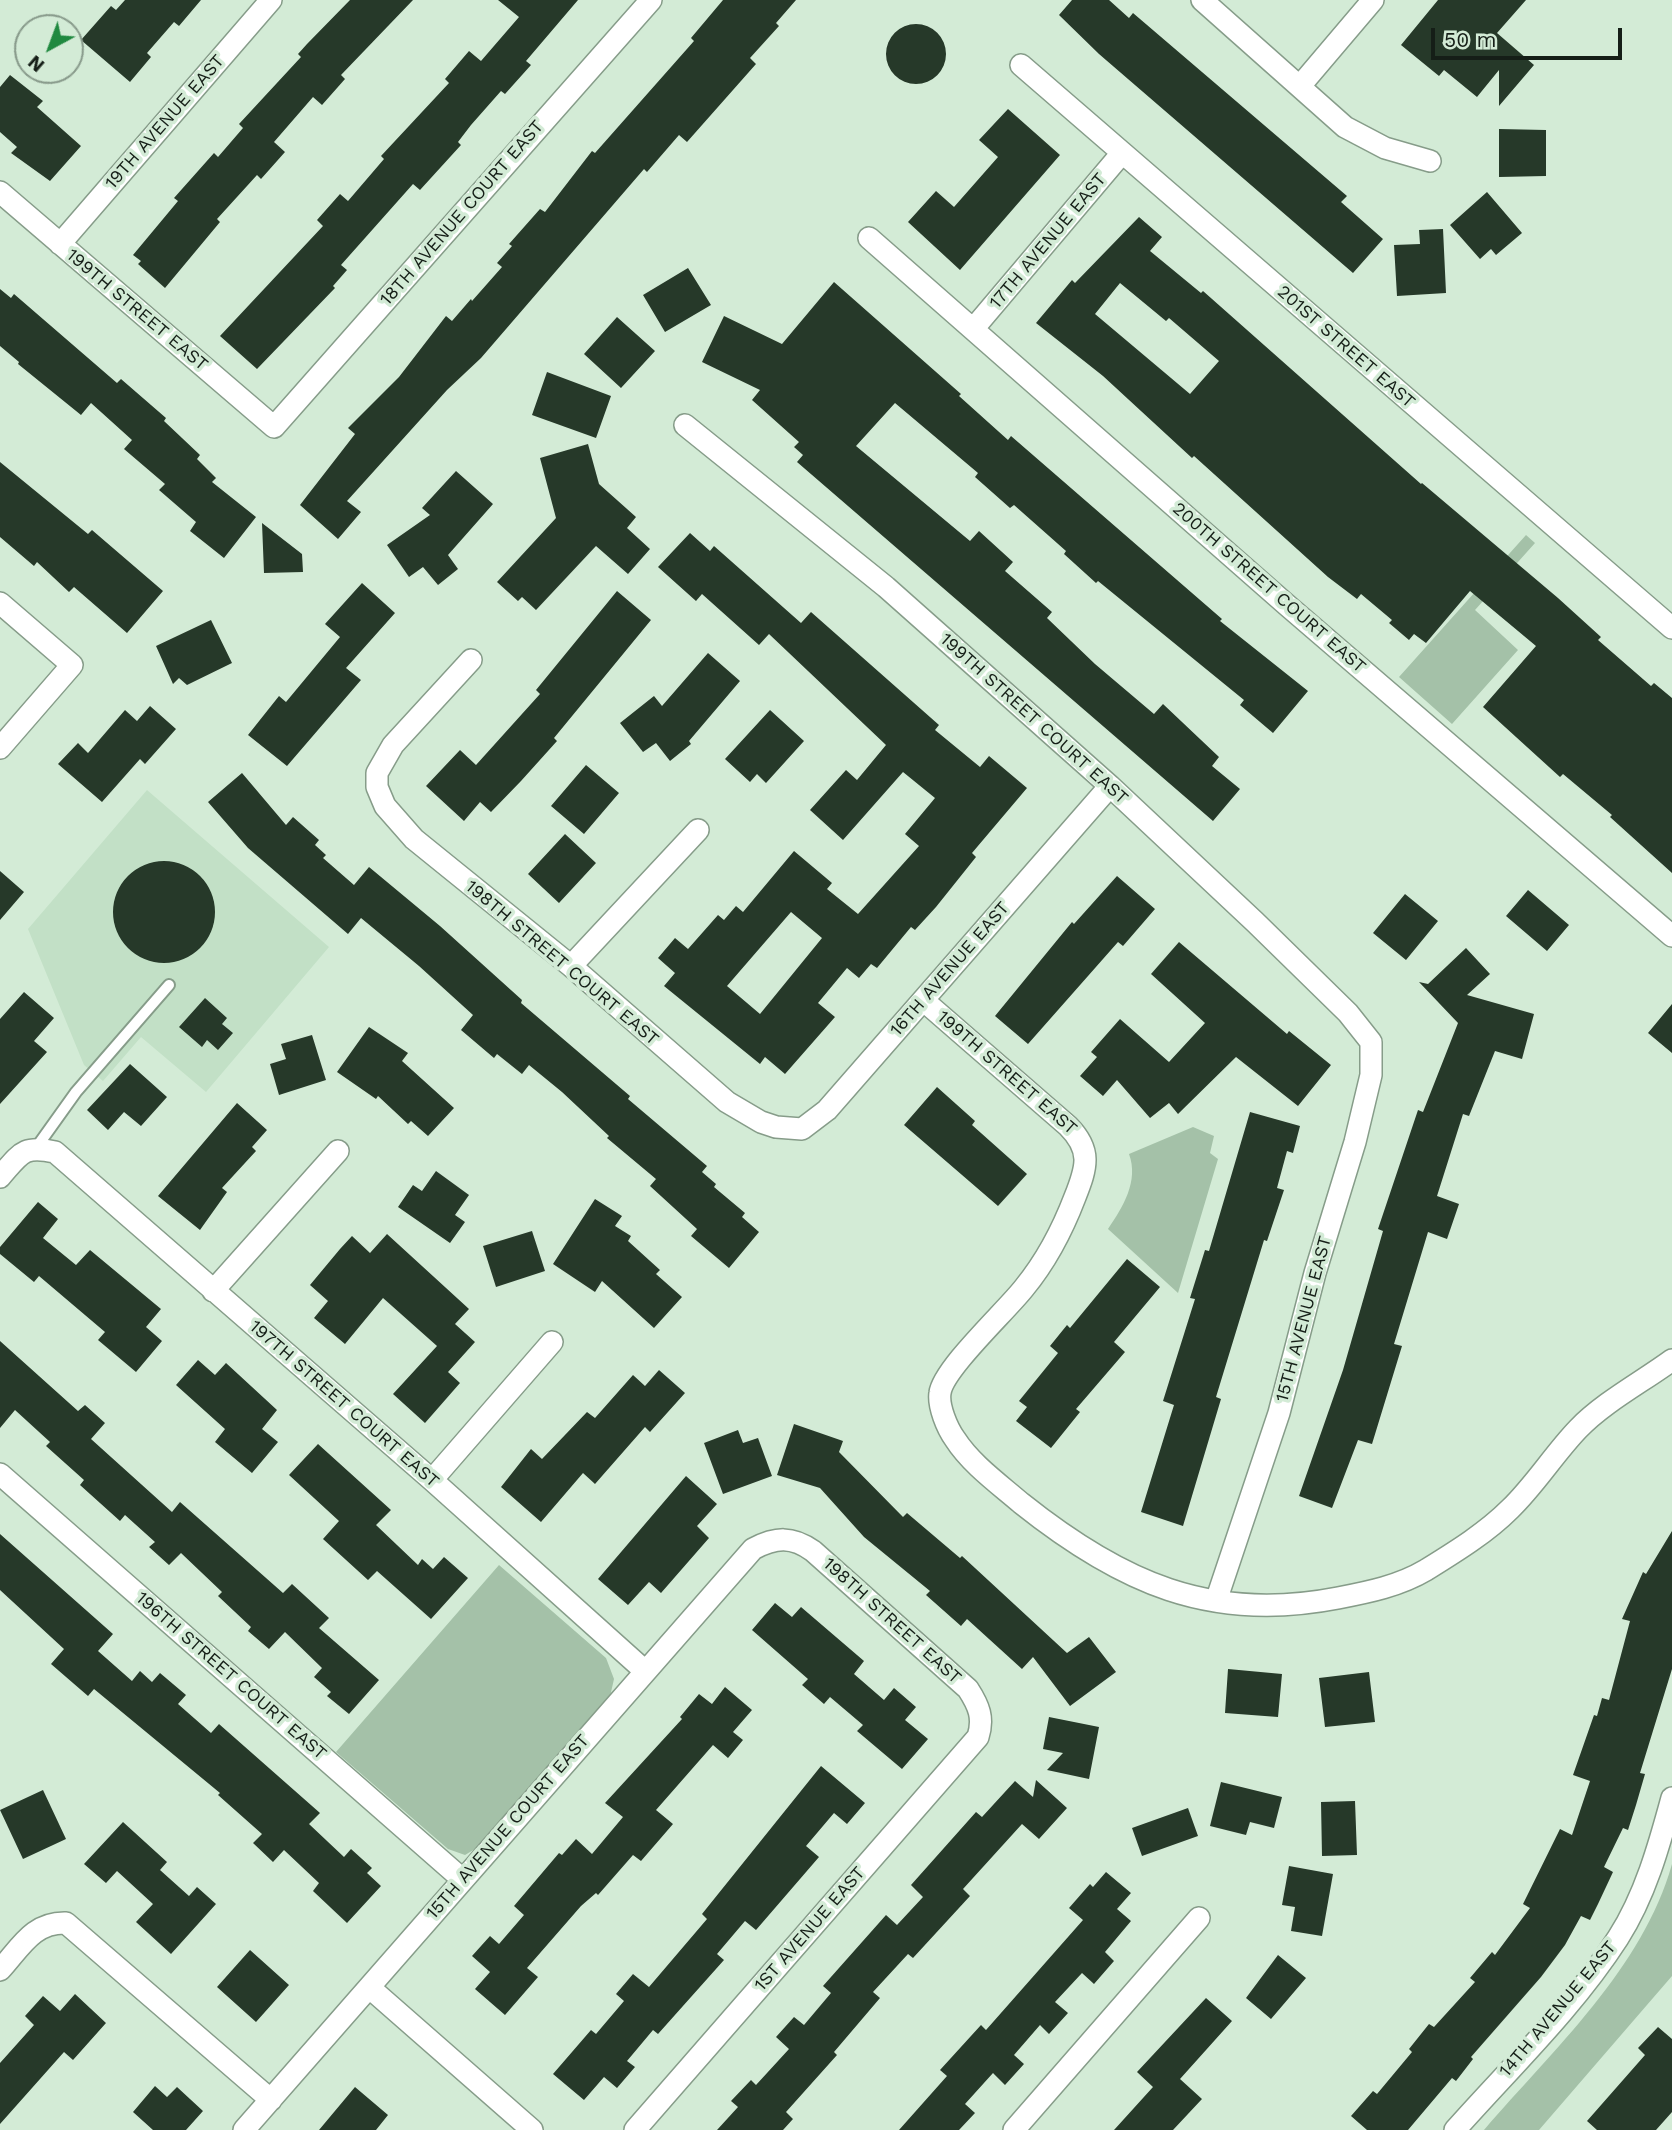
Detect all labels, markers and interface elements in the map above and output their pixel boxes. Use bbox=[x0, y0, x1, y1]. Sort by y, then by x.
north arrow bbox=[14, 14, 84, 84]
scale bar bbox=[1434, 14, 1625, 58]
text: 50 m bbox=[1444, 27, 1496, 52]
text: N bbox=[23, 50, 49, 77]
street label: 19TH AVENUE EAST bbox=[101, 50, 229, 194]
street label: 18TH AVENUE COURT EAST bbox=[376, 116, 548, 310]
street label: 17TH AVENUE EAST bbox=[985, 169, 1111, 313]
street label: 199TH STREET EAST bbox=[62, 244, 212, 376]
street label: 201ST STREET EAST bbox=[1273, 281, 1419, 413]
street label: 200TH STREET COURT EAST bbox=[1168, 498, 1370, 678]
street label: 199TH STREET COURT EAST bbox=[936, 629, 1132, 809]
street label: 198TH STREET COURT EAST bbox=[461, 876, 663, 1050]
street label: 16TH AVENUE EAST bbox=[886, 897, 1014, 1041]
street label: 199TH STREET EAST bbox=[933, 1006, 1081, 1140]
street label: 15TH AVENUE EAST bbox=[1272, 1234, 1336, 1404]
street label: 197TH STREET COURT EAST bbox=[245, 1316, 443, 1492]
street label: 198TH STREET EAST bbox=[819, 1553, 965, 1689]
street label: 196TH STREET COURT EAST bbox=[131, 1587, 331, 1765]
street label: 15TH AVENUE COURT EAST bbox=[422, 1730, 594, 1924]
street label: 1ST AVENUE EAST bbox=[750, 1862, 870, 1996]
street label: 14TH AVENUE EAST bbox=[1495, 1937, 1621, 2081]

